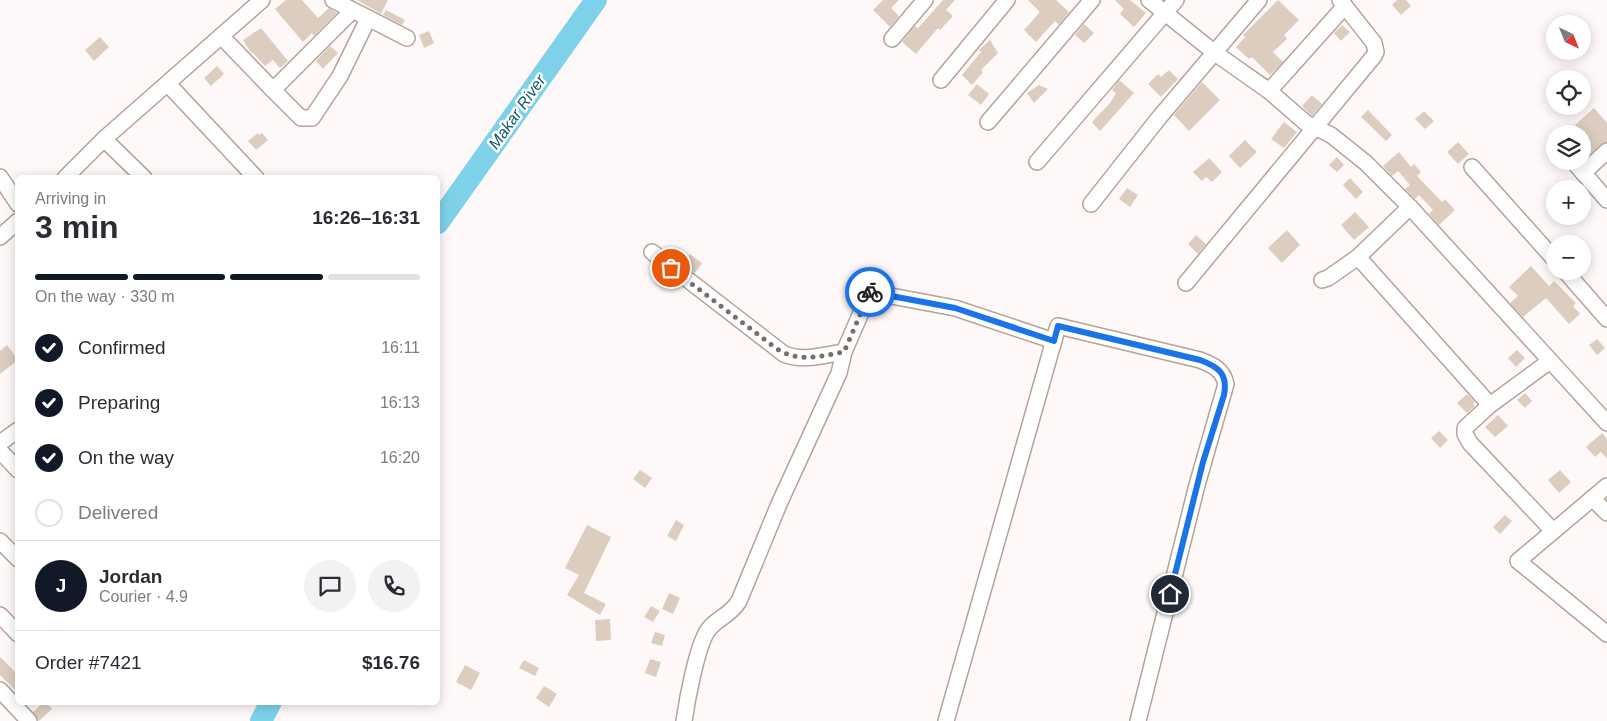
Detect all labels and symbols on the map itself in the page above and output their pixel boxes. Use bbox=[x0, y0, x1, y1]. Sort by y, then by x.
north arrow bbox=[1546, 15, 1591, 60]
water label: Makar River bbox=[485, 71, 549, 152]
pin bbox=[650, 247, 692, 289]
courier bbox=[845, 267, 895, 317]
pin bbox=[1149, 573, 1191, 615]

